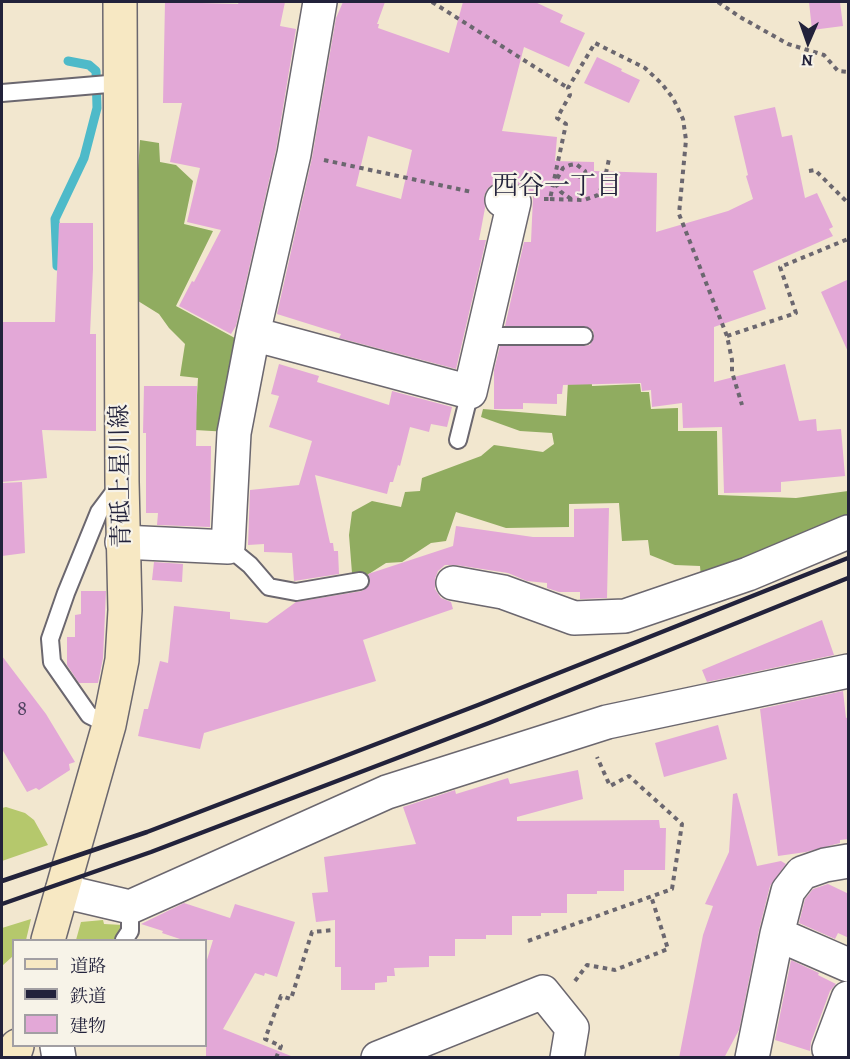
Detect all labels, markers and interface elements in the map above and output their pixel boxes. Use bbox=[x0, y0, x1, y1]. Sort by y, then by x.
north arrow bbox=[778, 12, 838, 72]
text: N bbox=[801, 49, 814, 71]
district label: 西谷一丁目 bbox=[492, 172, 622, 204]
street label: 青砥上星川線 bbox=[106, 404, 138, 548]
house number: 8 bbox=[17, 697, 27, 723]
legend bbox=[12, 939, 207, 1047]
text: 道路 bbox=[70, 954, 106, 978]
text: 鉄道 bbox=[70, 984, 106, 1008]
text: 建物 bbox=[70, 1014, 106, 1038]

